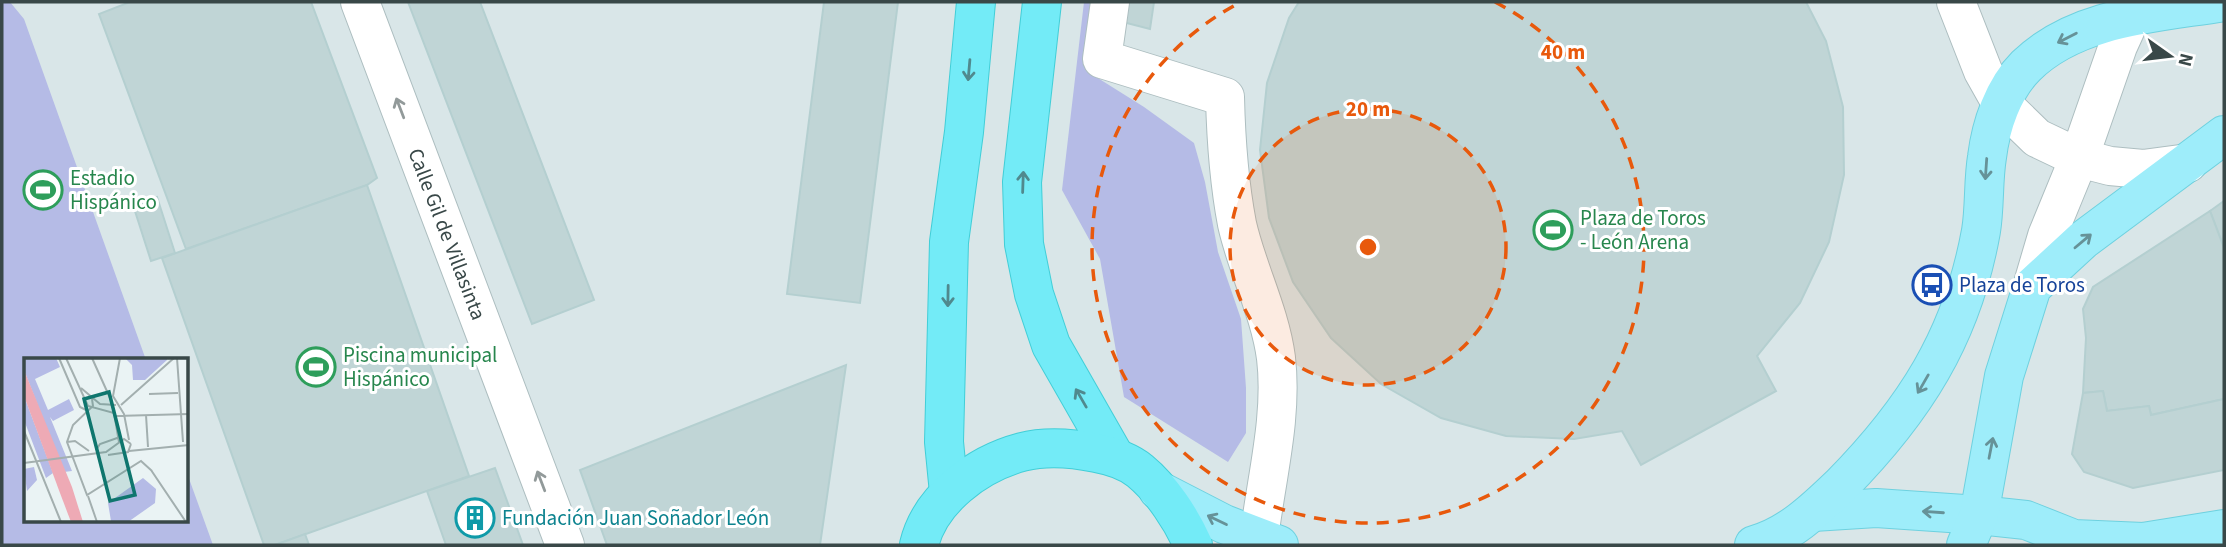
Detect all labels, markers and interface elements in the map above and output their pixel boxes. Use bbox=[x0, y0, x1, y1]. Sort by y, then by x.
north arrow bbox=[2135, 21, 2205, 91]
one-way arrow bbox=[2057, 32, 2078, 46]
text: 40 m bbox=[1541, 37, 1585, 67]
text: N bbox=[2170, 50, 2200, 69]
one-way arrow bbox=[962, 58, 975, 80]
text: 20 m bbox=[1346, 94, 1390, 124]
one-way arrow bbox=[393, 98, 405, 119]
street label: Calle Gil de Villasinta bbox=[400, 144, 494, 324]
one-way arrow bbox=[1979, 157, 1992, 180]
place label: Estadio Hispánico bbox=[70, 163, 157, 217]
sports icon: Estadio Hispánico bbox=[22, 169, 64, 211]
one-way arrow bbox=[1016, 171, 1029, 194]
place label: Plaza de Toros - León Arena bbox=[1580, 203, 1706, 257]
sports icon: Plaza de Toros - León Arena bbox=[1532, 209, 1574, 251]
one-way arrow bbox=[2073, 233, 2091, 249]
centre of rings bbox=[1356, 235, 1380, 259]
bus stop icon: Plaza de Toros bbox=[1911, 264, 1953, 306]
place label: Plaza de Toros bbox=[1959, 270, 2085, 300]
one-way arrow bbox=[941, 284, 955, 307]
place label: Piscina municipal Hispánico bbox=[343, 340, 497, 394]
sports icon: Piscina municipal Hispánico bbox=[295, 346, 337, 388]
inset map bbox=[24, 358, 189, 522]
one-way arrow bbox=[1916, 374, 1930, 394]
one-way arrow bbox=[1074, 388, 1088, 408]
one-way arrow bbox=[1985, 437, 1999, 460]
one-way arrow bbox=[533, 471, 546, 493]
building icon: Fundación Juan Soñador León bbox=[454, 497, 496, 539]
place label: Fundación Juan Soñador León bbox=[502, 503, 769, 533]
one-way arrow bbox=[1923, 505, 1945, 518]
one-way arrow bbox=[1207, 513, 1228, 527]

